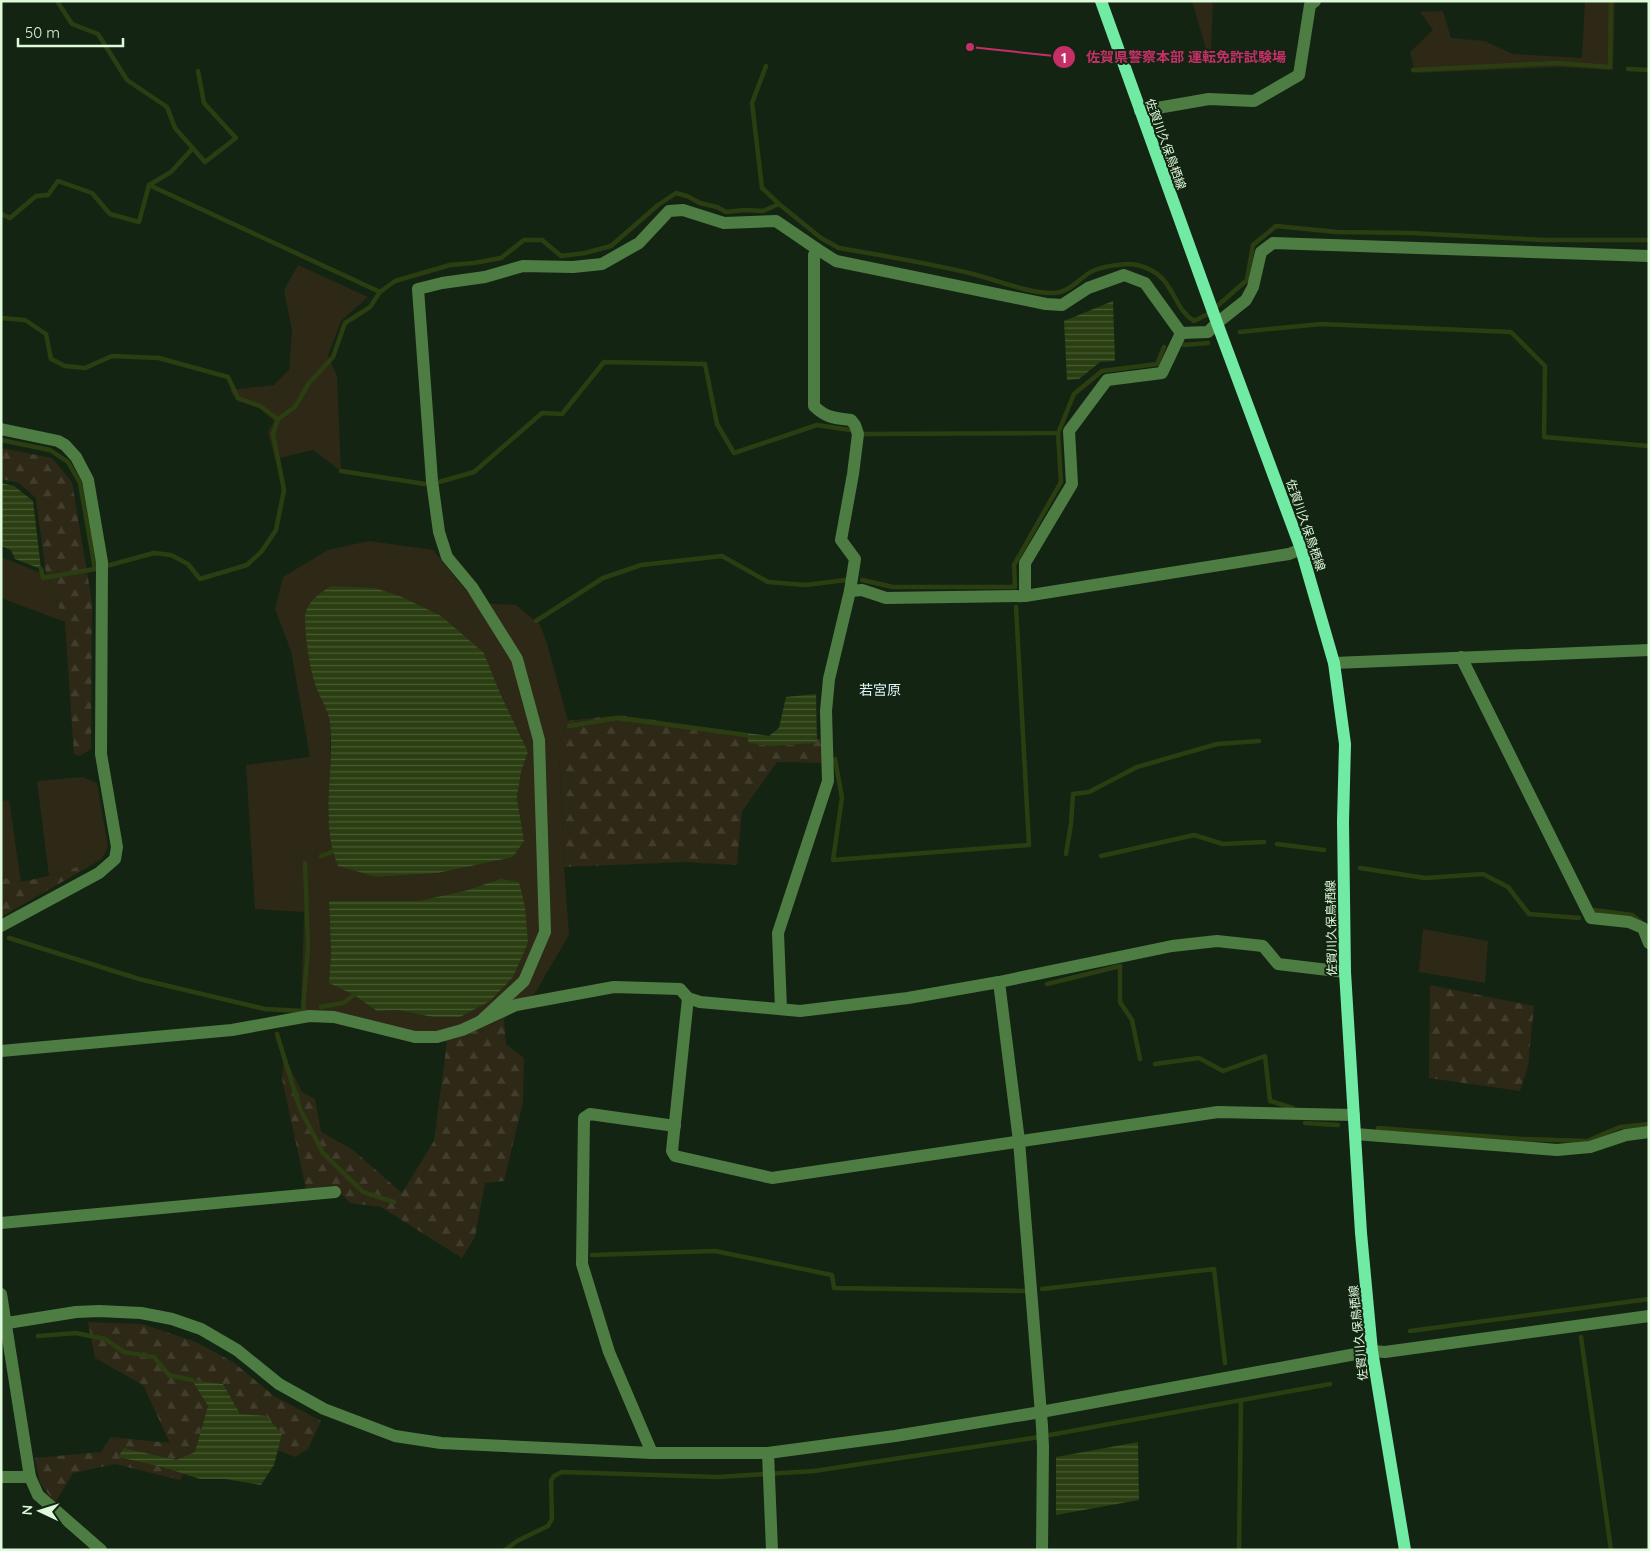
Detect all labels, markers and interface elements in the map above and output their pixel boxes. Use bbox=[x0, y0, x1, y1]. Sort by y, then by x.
scale bar bbox=[18, 15, 122, 47]
text: 50 m bbox=[25, 23, 60, 42]
callout: 佐賀県警察本部 運転免許試験場 bbox=[1051, 43, 1296, 72]
text: 1 bbox=[1061, 48, 1067, 67]
text: 佐賀県警察本部 運転免許試験場 bbox=[1086, 48, 1286, 66]
street label: 佐賀川久保鳥栖線 bbox=[1143, 96, 1189, 192]
street label: 佐賀川久保鳥栖線 bbox=[1283, 477, 1329, 573]
district label: 若宮原 bbox=[859, 681, 901, 699]
street label: 佐賀川久保鳥栖線 bbox=[1323, 880, 1339, 976]
street label: 佐賀川久保鳥栖線 bbox=[1346, 1284, 1370, 1382]
north arrow bbox=[15, 1486, 65, 1536]
text: N bbox=[18, 1504, 36, 1516]

